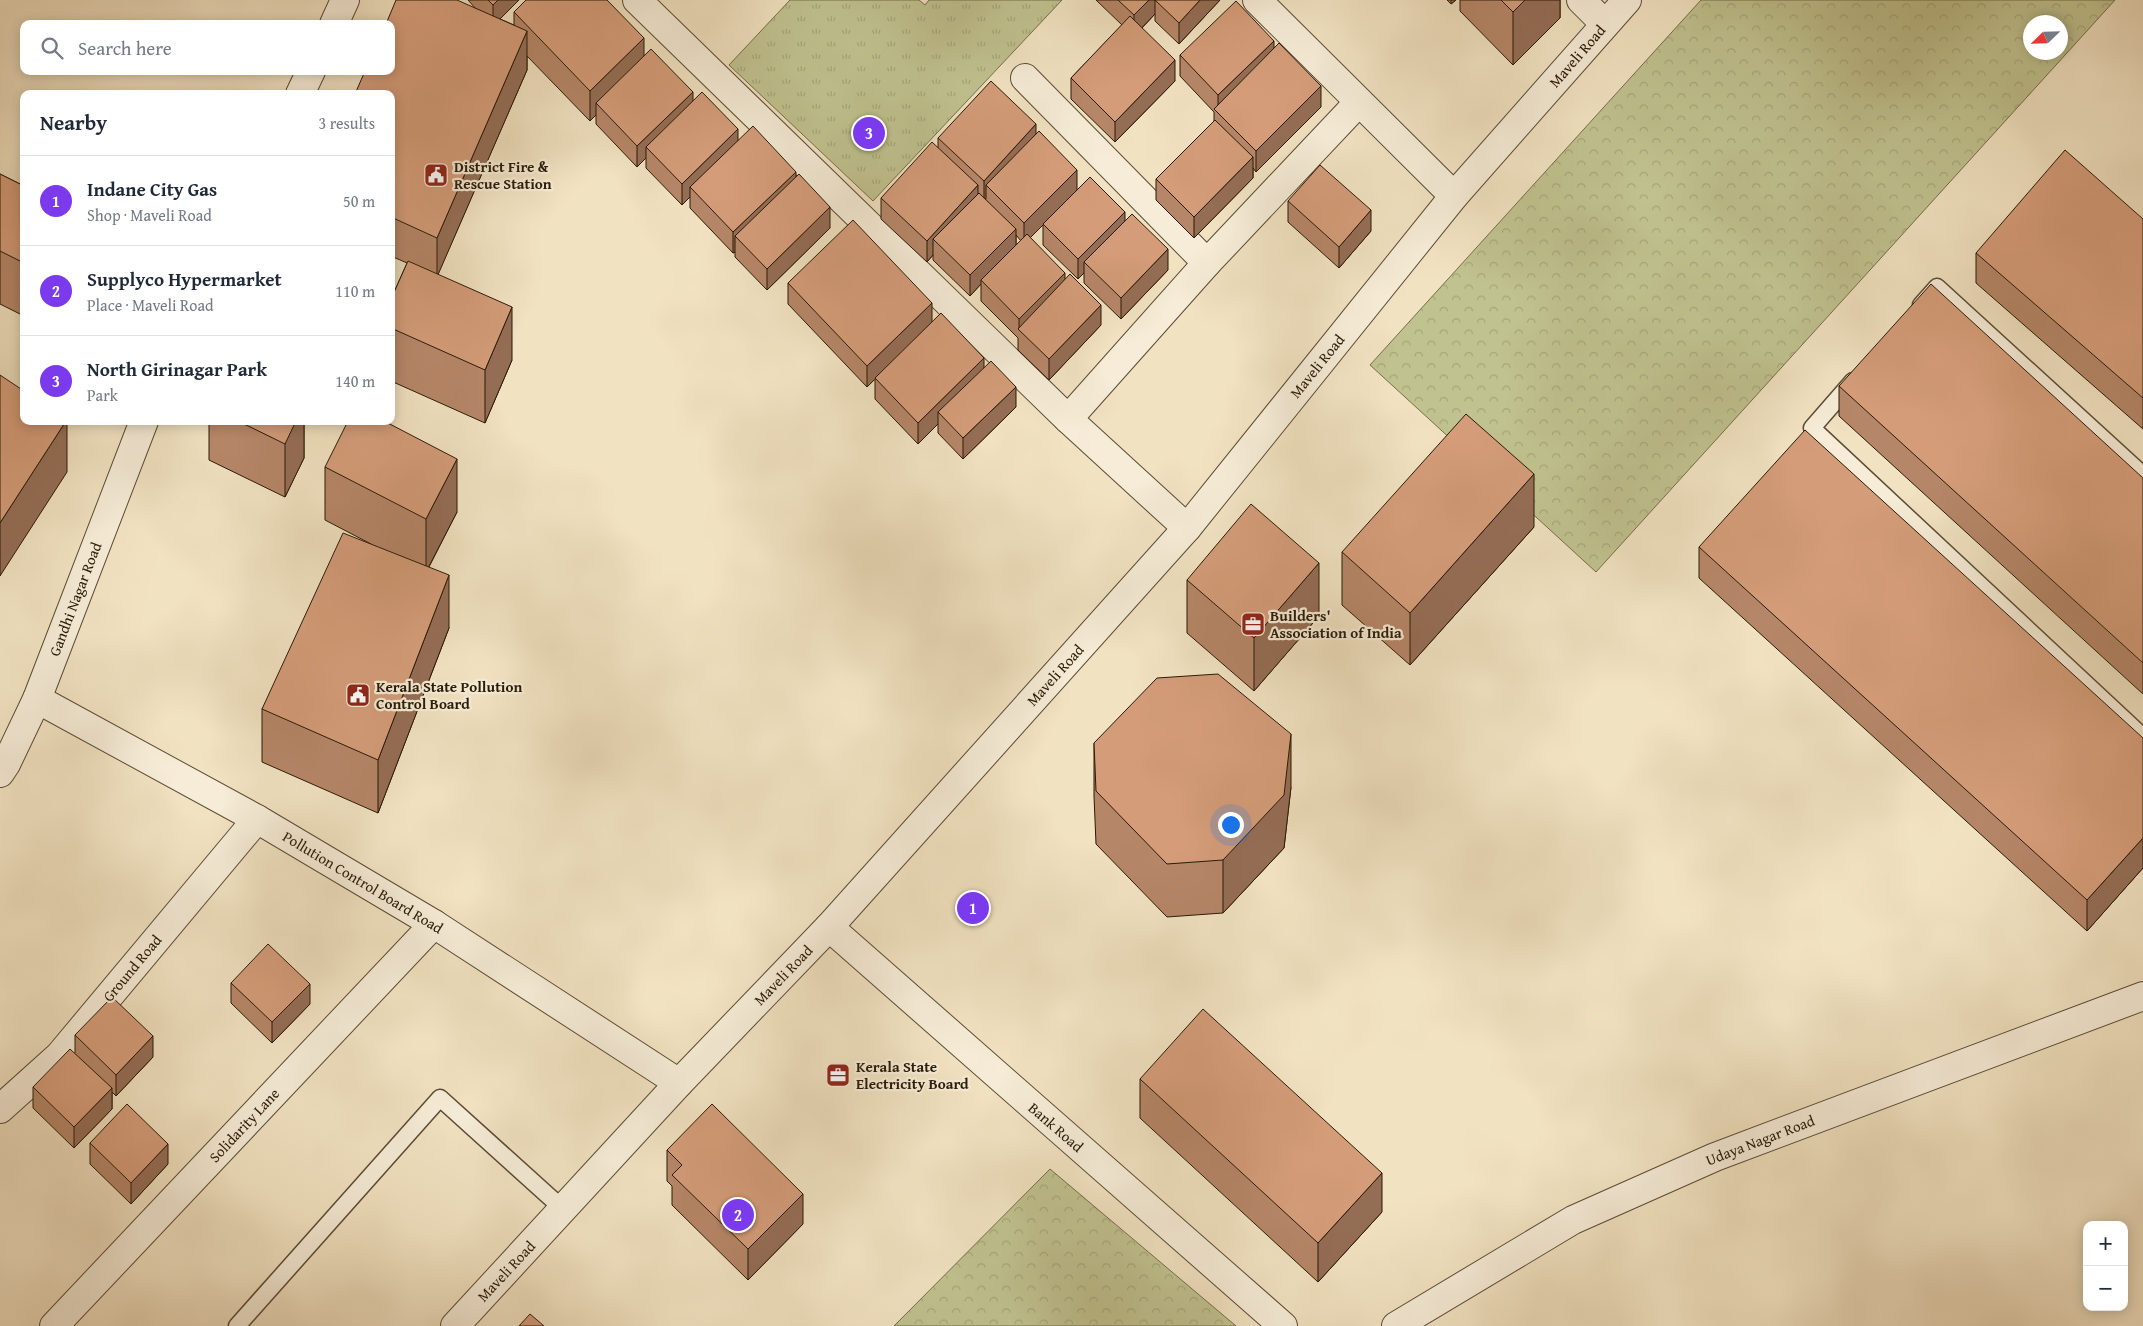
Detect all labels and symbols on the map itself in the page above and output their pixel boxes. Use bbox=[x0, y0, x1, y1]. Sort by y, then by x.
north arrow bbox=[2023, 15, 2068, 60]
street label: Maveli Road bbox=[1544, 20, 1610, 92]
pin: 3 bbox=[853, 114, 885, 152]
place label: District Fire & Rescue Station bbox=[454, 156, 552, 194]
public building icon: District Fire & Rescue Station bbox=[423, 162, 449, 188]
street label: Maveli Road bbox=[1285, 330, 1349, 402]
street label: Gandhi Nagar Road bbox=[44, 539, 106, 659]
place label: Builders' Association of India bbox=[1270, 605, 1402, 643]
office icon: Builders' Association of India bbox=[1240, 611, 1266, 637]
street label: Maveli Road bbox=[1022, 640, 1088, 710]
place label: Kerala State Pollution Control Board bbox=[376, 676, 522, 714]
public building icon: Kerala State Pollution Control Board bbox=[345, 682, 371, 708]
your location bbox=[1218, 812, 1244, 838]
street label: Pollution Control Board Road bbox=[279, 826, 447, 938]
pin: 1 bbox=[957, 889, 989, 927]
street label: Ground Road bbox=[98, 930, 166, 1006]
street label: Maveli Road bbox=[749, 940, 817, 1010]
place label: Kerala State Electricity Board bbox=[856, 1056, 969, 1094]
office icon: Kerala State Electricity Board bbox=[825, 1062, 851, 1088]
street label: Solidarity Lane bbox=[204, 1083, 284, 1167]
street label: Bank Road bbox=[1024, 1097, 1088, 1157]
street label: Udaya Nagar Road bbox=[1703, 1110, 1817, 1170]
pin: 2 bbox=[722, 1196, 754, 1234]
street label: Maveli Road bbox=[472, 1236, 540, 1306]

